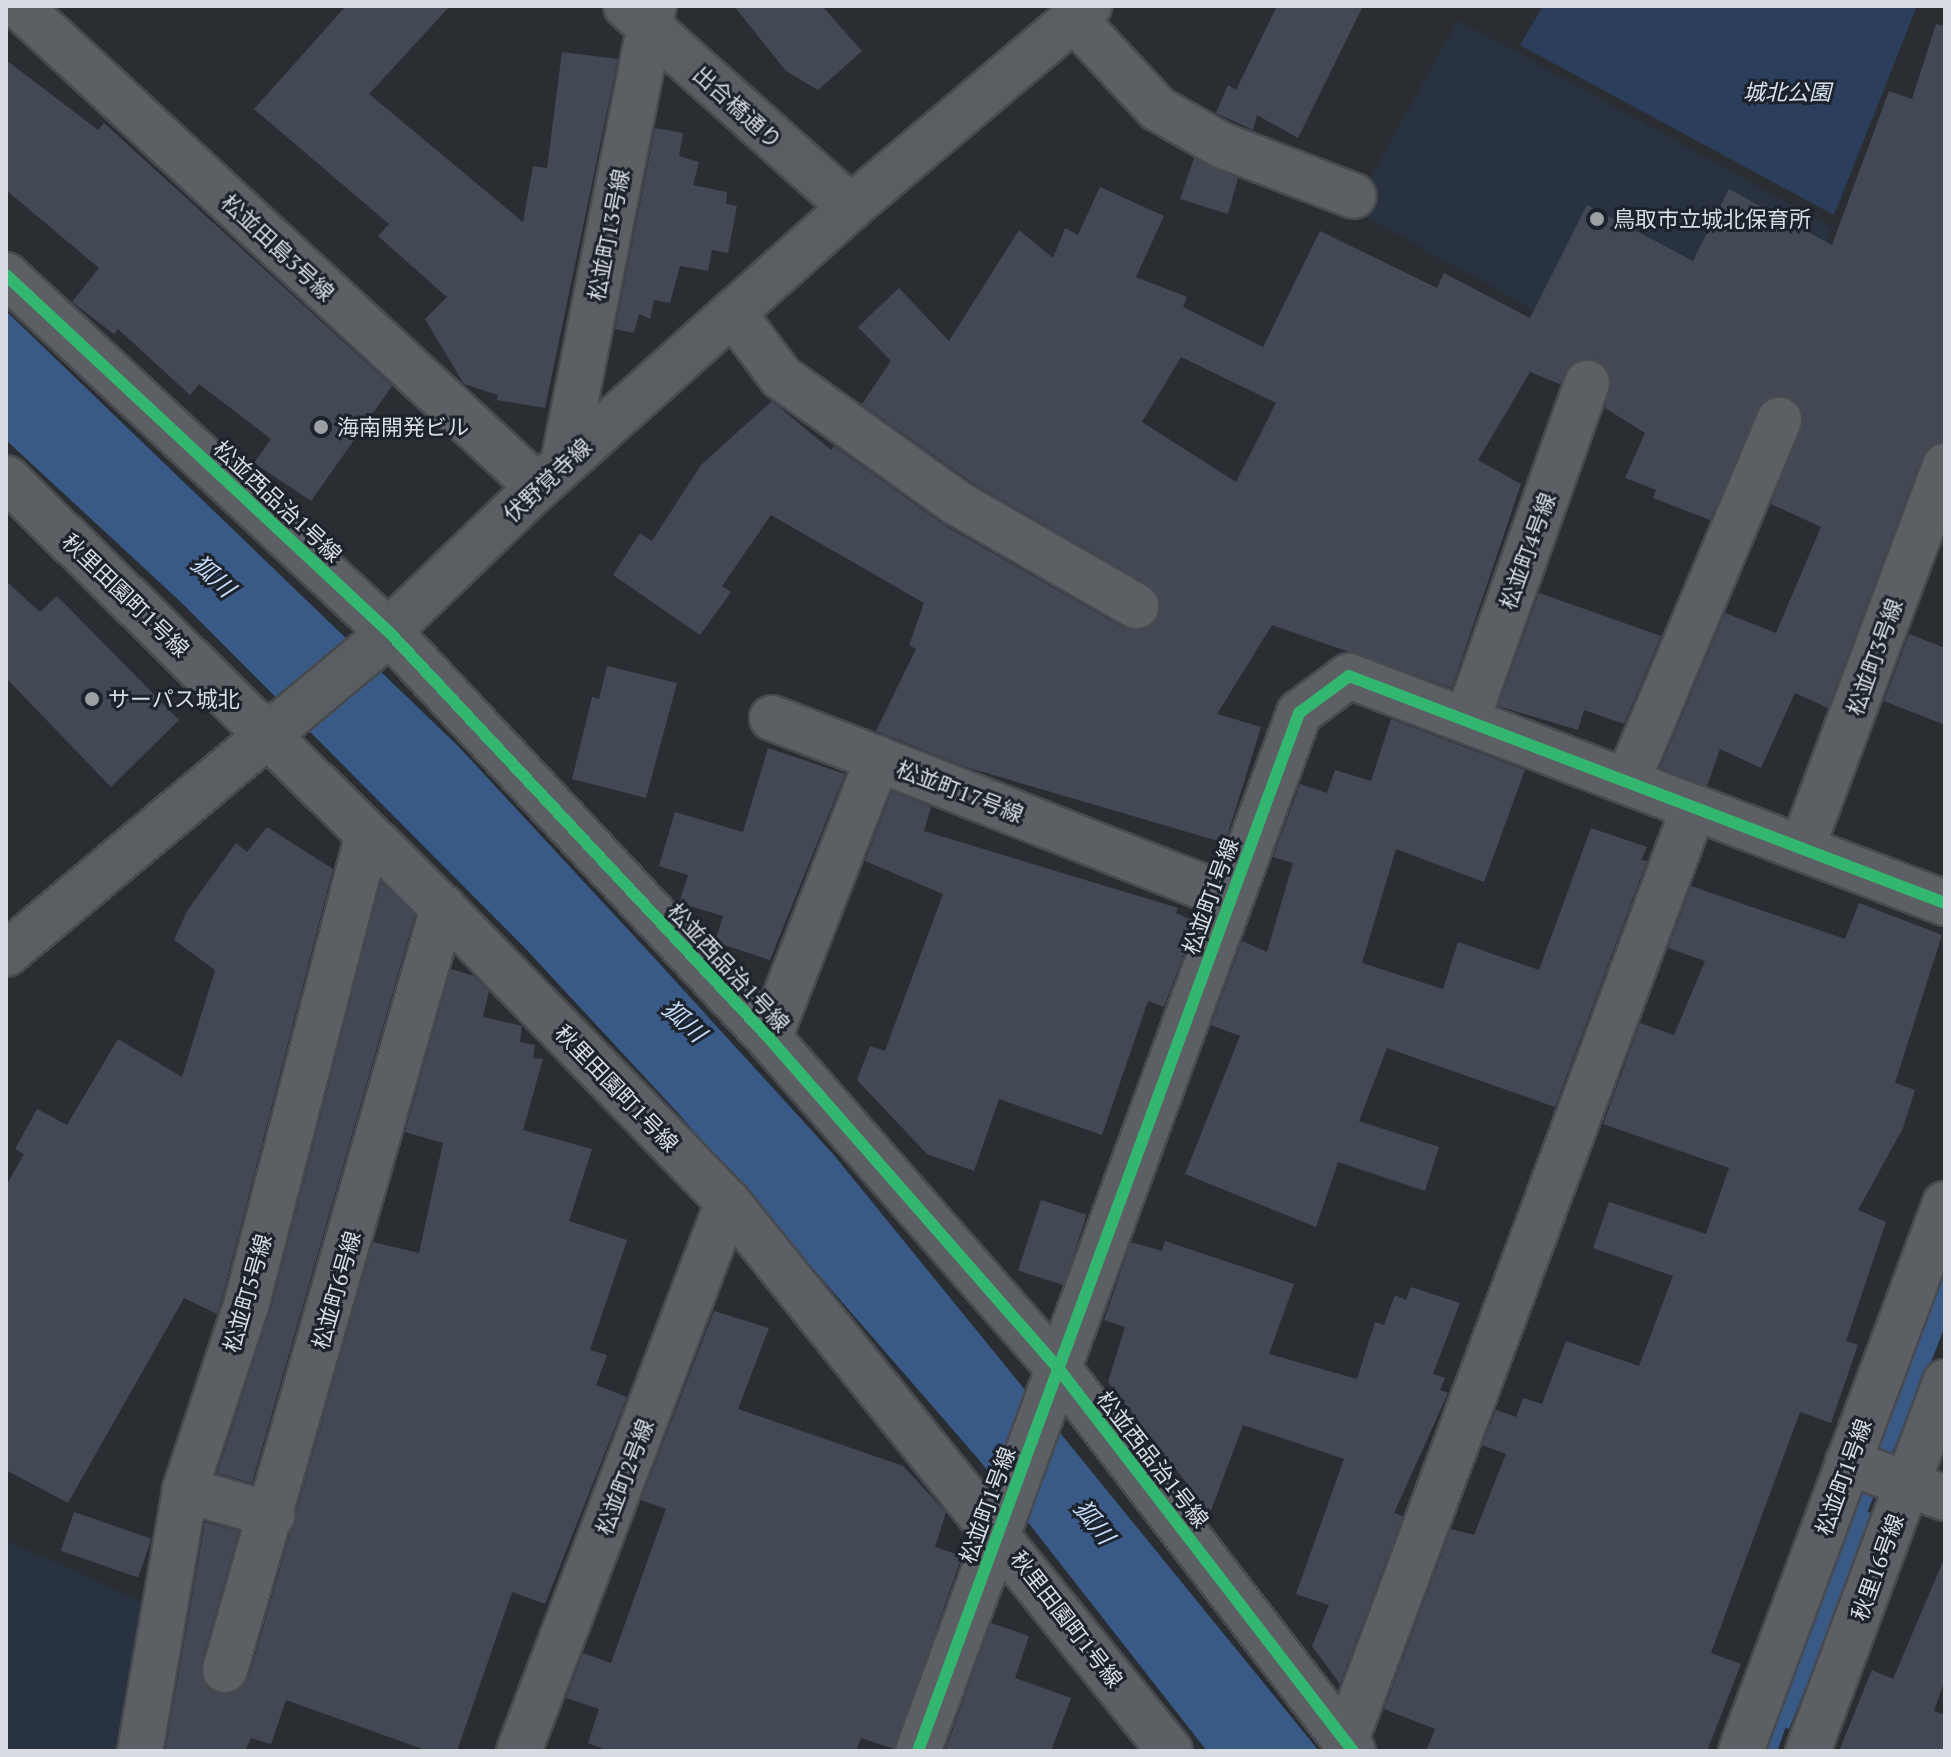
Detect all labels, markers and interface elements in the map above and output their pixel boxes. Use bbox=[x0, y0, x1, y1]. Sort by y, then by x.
street label: 出合橋通り bbox=[688, 60, 788, 154]
park label: 城北公園 bbox=[1743, 79, 1831, 105]
street label: 松並町13号線 bbox=[582, 167, 634, 303]
street label: 松並田島3号線 bbox=[216, 188, 340, 306]
place label: 鳥取市立城北保育所 bbox=[1613, 206, 1811, 232]
marker: 鳥取市立城北保育所 bbox=[1588, 210, 1606, 228]
place label: 海南開発ビル bbox=[337, 414, 469, 440]
marker: 海南開発ビル bbox=[312, 418, 330, 436]
street label: 伏野覚寺線 bbox=[498, 433, 596, 527]
street label: 松並西品治1号線 bbox=[208, 435, 348, 567]
street label: 松並町4号線 bbox=[1494, 489, 1560, 613]
street label: 秋里田園町1号線 bbox=[57, 528, 195, 662]
water label: 狐川 bbox=[186, 549, 240, 603]
street label: 松並町3号線 bbox=[1841, 595, 1907, 719]
place label: サーパス城北 bbox=[108, 686, 240, 712]
marker: サーパス城北 bbox=[83, 690, 101, 708]
street label: 松並町17号線 bbox=[893, 755, 1027, 827]
street label: 松並町1号線 bbox=[1177, 834, 1243, 958]
street label: 松並西品治1号線 bbox=[663, 897, 795, 1037]
water label: 狐川 bbox=[657, 994, 711, 1048]
street label: 秋里田園町1号線 bbox=[550, 1019, 684, 1157]
street label: 松並町6号線 bbox=[307, 1228, 365, 1352]
street label: 松並町5号線 bbox=[218, 1231, 276, 1355]
street label: 松並西品治1号線 bbox=[1092, 1386, 1214, 1532]
street label: 松並町2号線 bbox=[590, 1415, 658, 1539]
street label: 松並町1号線 bbox=[1810, 1415, 1876, 1539]
street label: 松並町1号線 bbox=[954, 1443, 1020, 1567]
water label: 狐川 bbox=[1068, 1494, 1120, 1550]
street label: 秋里16号線 bbox=[1846, 1510, 1908, 1624]
street label: 秋里田園町1号線 bbox=[1006, 1546, 1128, 1692]

